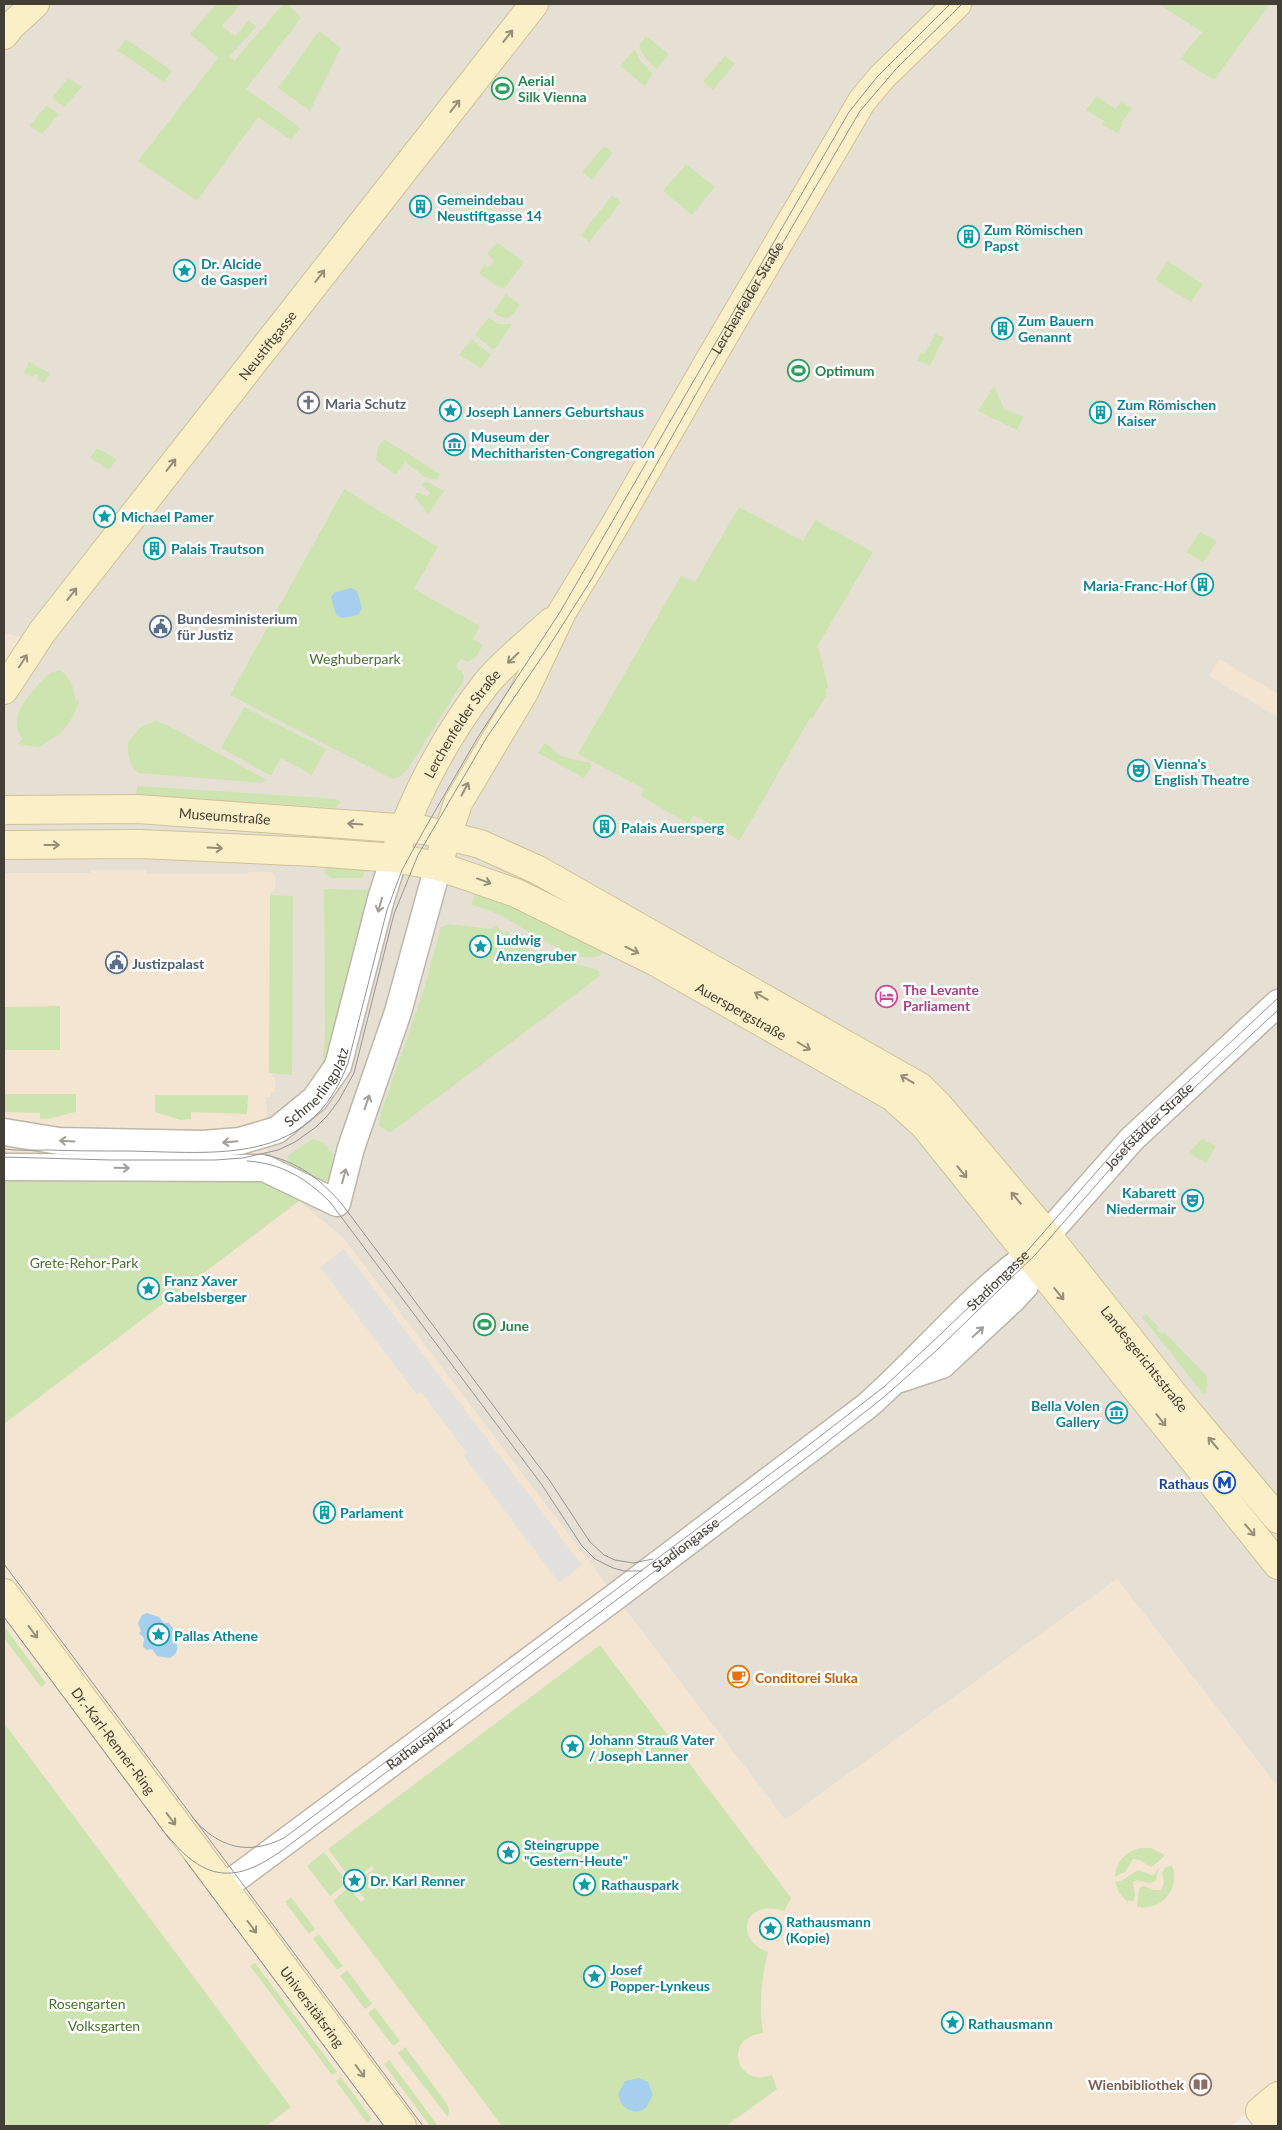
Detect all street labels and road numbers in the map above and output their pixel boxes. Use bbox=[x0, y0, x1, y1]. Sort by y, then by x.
street label: Lerchenfelder Straße bbox=[707, 238, 786, 357]
street label: Neustiftgasse bbox=[234, 307, 299, 383]
street label: Lerchenfelder Straße bbox=[420, 665, 504, 781]
street label: Museumstraße bbox=[178, 804, 271, 827]
street label: Auerspergstraße bbox=[693, 978, 790, 1043]
street label: Schmerlingplatz bbox=[280, 1046, 351, 1130]
street label: Josefstädter Straße bbox=[1100, 1078, 1196, 1173]
street label: Stadiongasse bbox=[963, 1246, 1032, 1314]
street label: Landesgerichtsstraße bbox=[1098, 1302, 1192, 1415]
street label: Stadiongasse bbox=[648, 1513, 722, 1575]
street label: Dr.-Karl-Renner-Ring bbox=[69, 1684, 160, 1797]
street label: Rathausplatz bbox=[382, 1712, 456, 1773]
street label: Universitätsring bbox=[277, 1963, 348, 2050]

